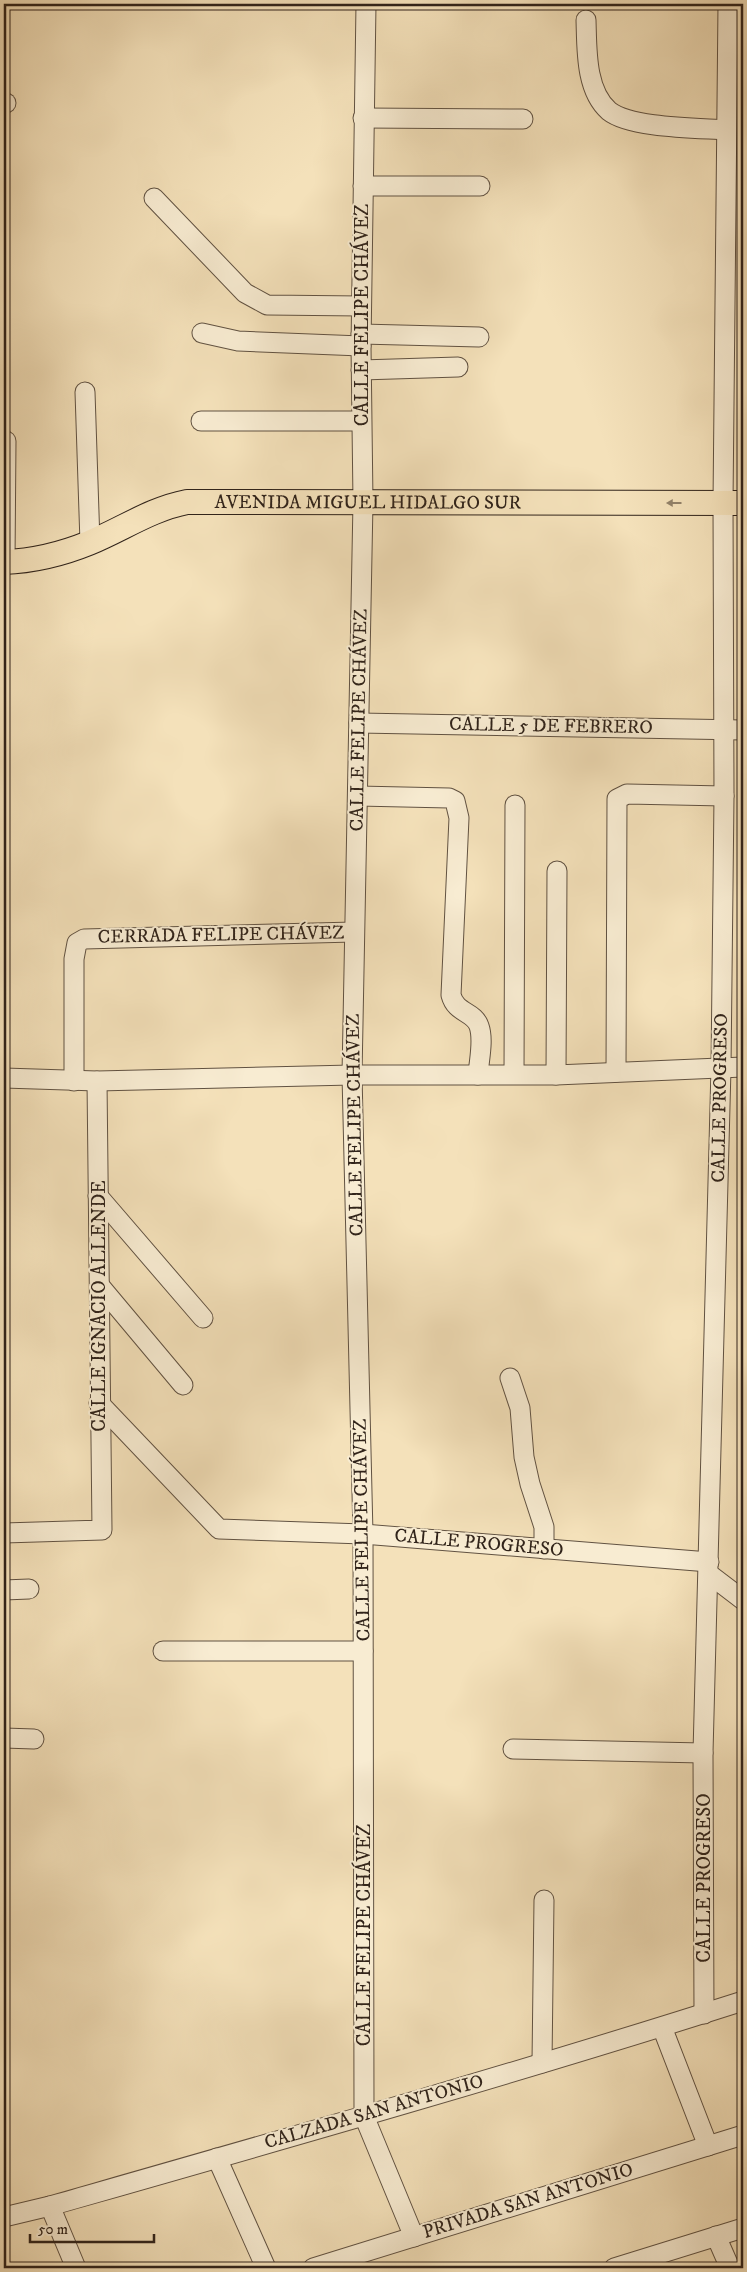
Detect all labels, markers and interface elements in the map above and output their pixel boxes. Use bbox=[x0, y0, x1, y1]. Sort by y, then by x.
street label: CALLE FELIPE CHÁVEZ bbox=[349, 204, 374, 426]
street label: AVENIDA MIGUEL HIDALGO SUR bbox=[215, 491, 522, 514]
one-way arrow bbox=[666, 499, 682, 507]
street label: CALLE FELIPE CHÁVEZ bbox=[344, 608, 372, 832]
street label: CALLE 5 DE FEBRERO bbox=[449, 713, 653, 739]
street label: CERRADA FELIPE CHÁVEZ bbox=[97, 919, 344, 949]
street label: CALLE FELIPE CHÁVEZ bbox=[340, 1013, 368, 1237]
street label: CALLE PROGRESO bbox=[707, 1013, 733, 1183]
street label: CALLE IGNACIO ALLENDE bbox=[88, 1180, 111, 1432]
street label: CALLE FELIPE CHÁVEZ bbox=[347, 1418, 375, 1642]
street label: CALLE PROGRESO bbox=[394, 1524, 564, 1562]
street label: CALLE PROGRESO bbox=[693, 1793, 716, 1963]
street label: CALLE FELIPE CHÁVEZ bbox=[351, 1824, 376, 2046]
street label: CALZADA SAN ANTONIO bbox=[262, 2070, 486, 2154]
street label: PRIVADA SAN ANTONIO bbox=[420, 2158, 636, 2244]
scale bar bbox=[30, 2212, 154, 2244]
text: 50 m bbox=[38, 2220, 68, 2239]

